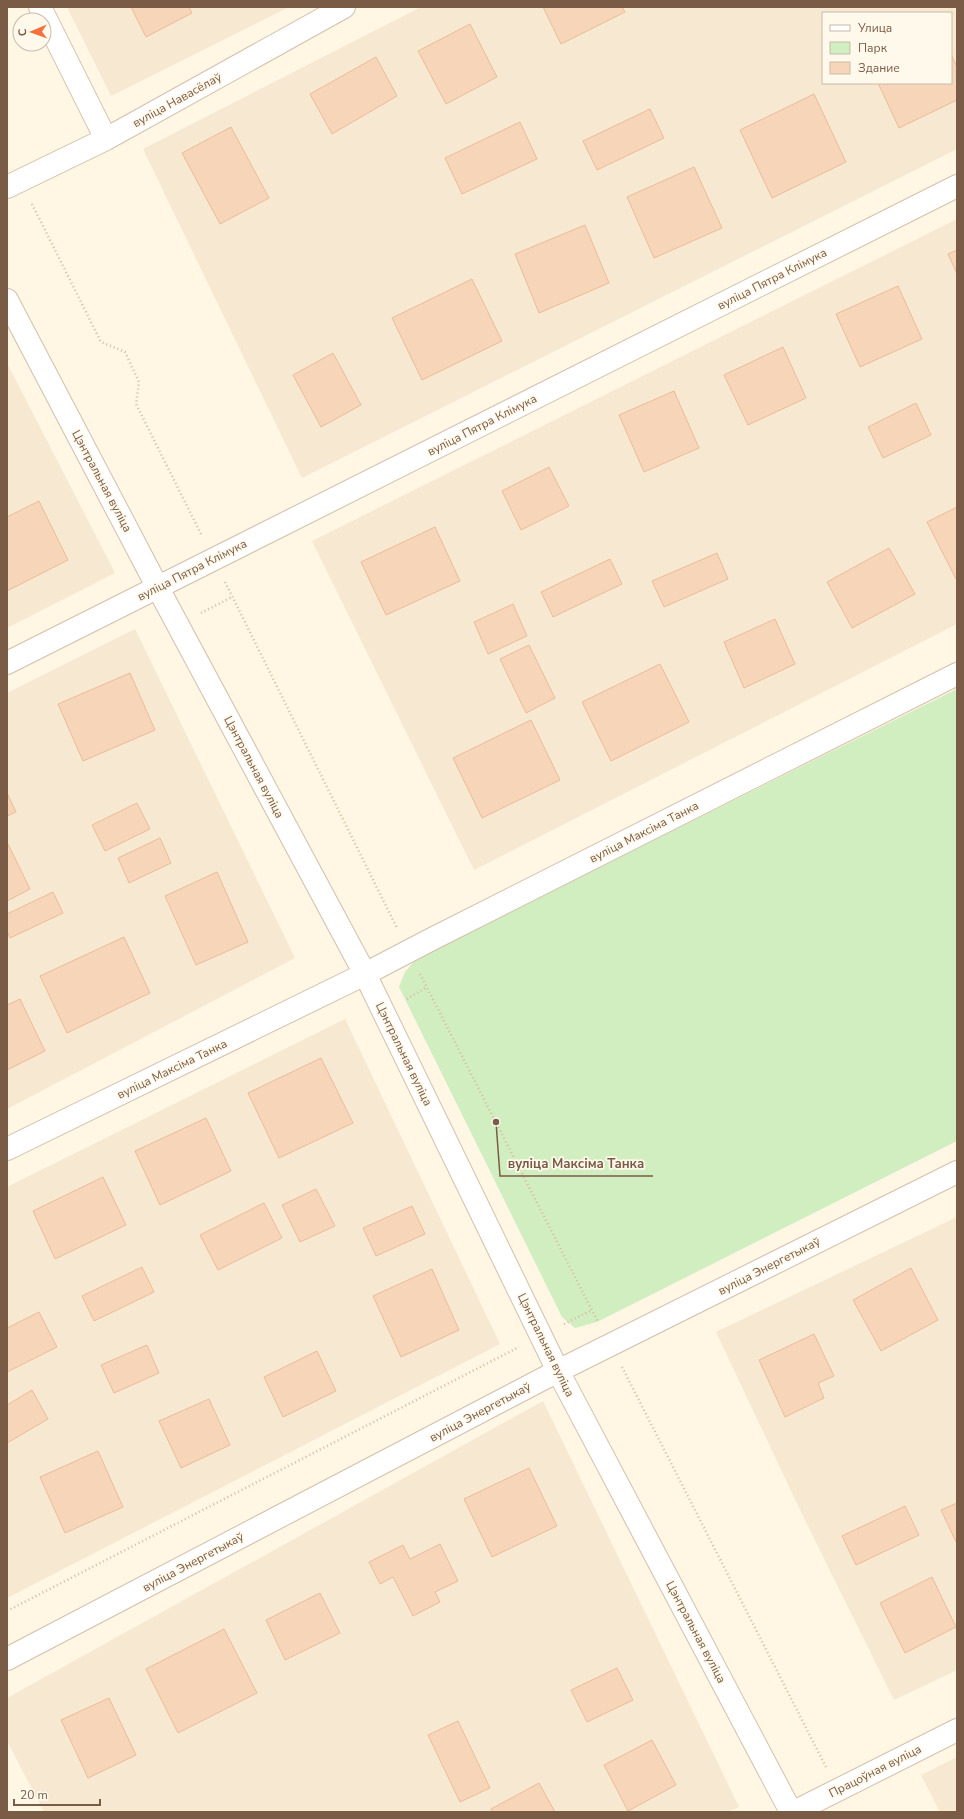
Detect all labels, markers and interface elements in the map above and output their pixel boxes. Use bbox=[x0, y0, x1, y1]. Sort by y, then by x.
north arrow bbox=[12, 12, 52, 52]
legend bbox=[822, 12, 952, 84]
text: Улица bbox=[857, 20, 892, 36]
text: С bbox=[15, 28, 30, 36]
text: Парк bbox=[858, 40, 888, 56]
text: Здание bbox=[858, 60, 900, 76]
street label: вуліца Навасёлаў bbox=[130, 69, 225, 131]
street label: вуліца Пятра Клімука bbox=[714, 244, 830, 314]
street label: вуліца Пятра Клімука bbox=[424, 390, 540, 460]
street label: Цэнтральная вуліца bbox=[68, 427, 136, 535]
street label: вуліца Пятра Клімука bbox=[134, 535, 250, 605]
street label: Цэнтральная вуліца bbox=[220, 713, 288, 821]
street label: вуліца Максіма Танка bbox=[587, 797, 701, 867]
street label: Цэнтральная вуліца bbox=[372, 999, 436, 1109]
street label: вуліца Максіма Танка bbox=[114, 1035, 230, 1103]
callout: вуліца Максіма Танка bbox=[500, 1151, 653, 1176]
text: вуліца Максіма Танка bbox=[508, 1155, 644, 1173]
street label: вуліца Энергетыкаў bbox=[715, 1233, 823, 1299]
street label: Цэнтральная вуліца bbox=[514, 1290, 578, 1400]
street label: вуліца Энергетыкаў bbox=[427, 1378, 534, 1446]
street label: вуліца Энергетыкаў bbox=[140, 1528, 247, 1596]
street label: Цэнтральная вуліца bbox=[662, 1578, 730, 1686]
street label: Працоўная вуліца bbox=[826, 1741, 924, 1801]
scale bar bbox=[14, 1781, 100, 1807]
text: 20 m bbox=[20, 1787, 48, 1803]

